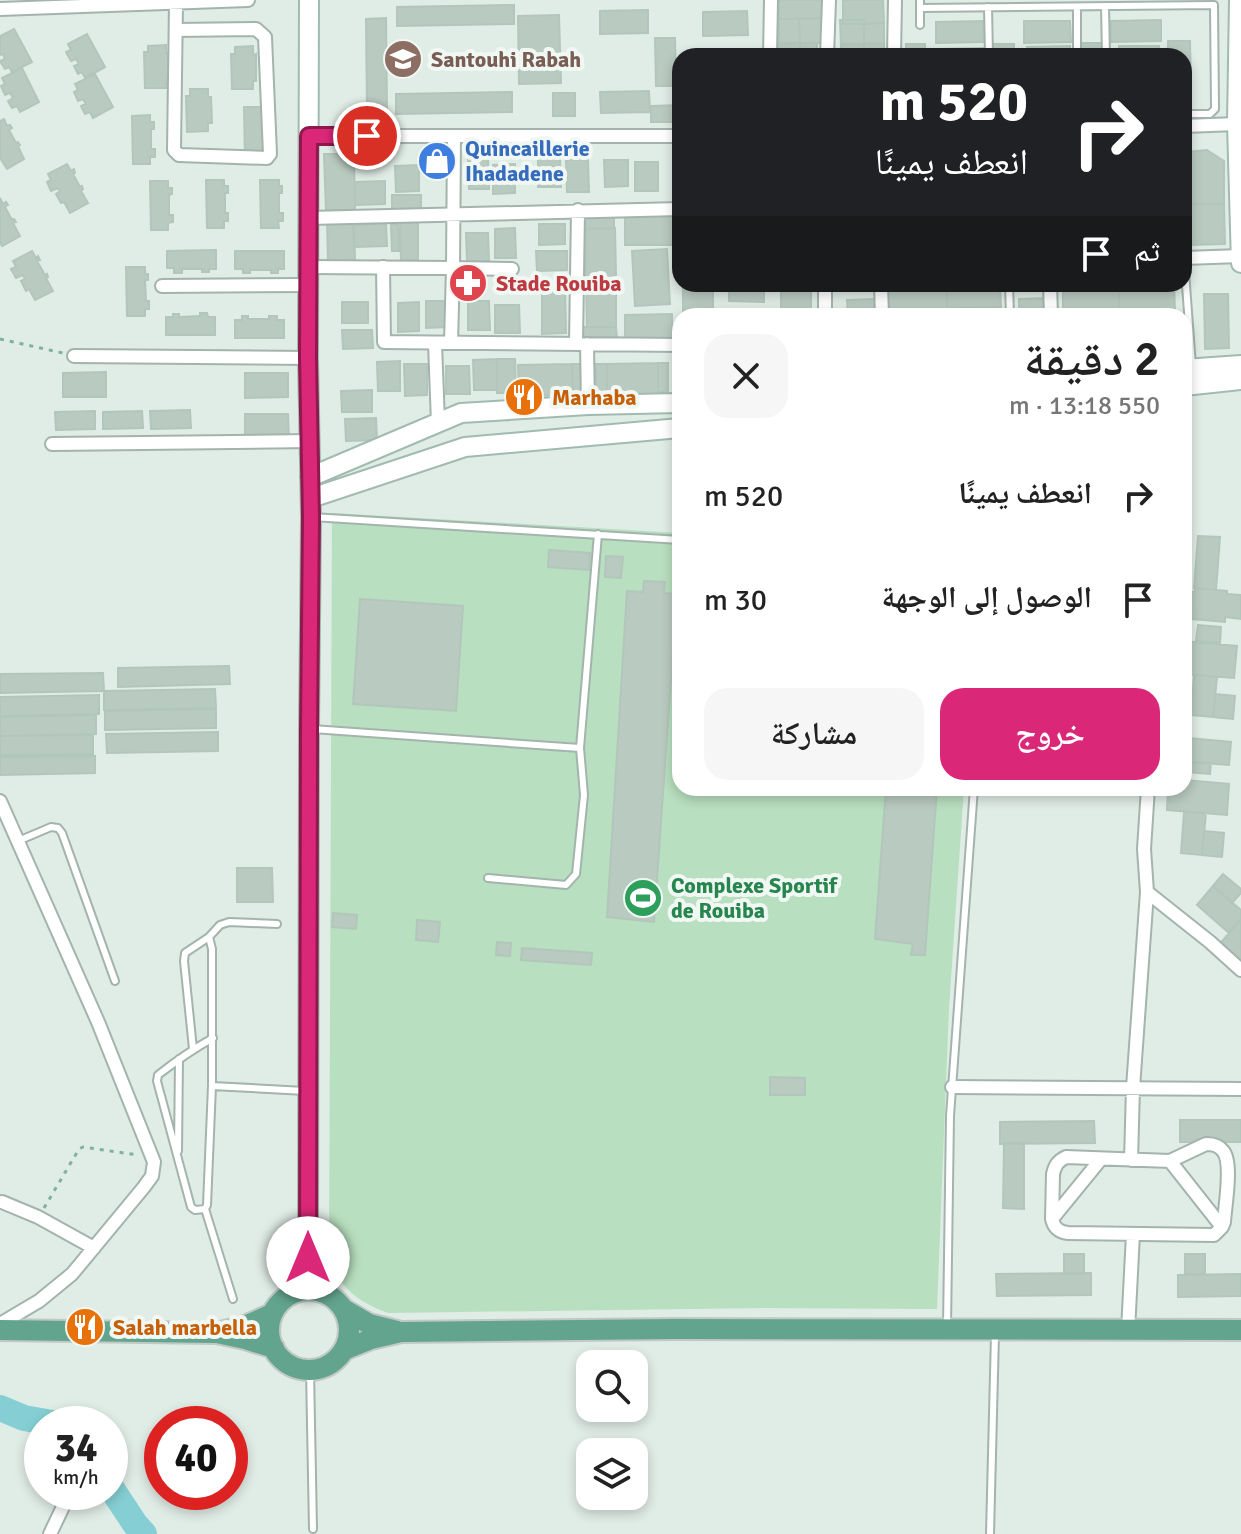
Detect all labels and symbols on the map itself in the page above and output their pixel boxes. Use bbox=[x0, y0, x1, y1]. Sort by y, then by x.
school or university icon: Santouhi Rabah bbox=[382, 38, 424, 80]
place label: Santouhi Rabah bbox=[431, 46, 581, 73]
pin bbox=[333, 102, 401, 170]
place label: Quincaillerie Ihadadene bbox=[465, 135, 590, 187]
shop icon: Quincaillerie Ihadadene bbox=[416, 140, 458, 182]
pharmacy icon: Stade Rouiba bbox=[447, 262, 489, 304]
place label: Stade Rouiba bbox=[496, 270, 622, 297]
restaurant icon: Marhaba bbox=[503, 376, 545, 418]
place label: Marhaba bbox=[552, 384, 637, 411]
place label: Complexe Sportif de Rouiba bbox=[671, 872, 838, 924]
sports icon: Complexe Sportif de Rouiba bbox=[622, 877, 664, 919]
position arrow bbox=[266, 1216, 350, 1300]
restaurant icon: Salah marbella bbox=[64, 1306, 106, 1348]
place label: Salah marbella bbox=[113, 1314, 257, 1341]
speed limit sign: 40 bbox=[144, 1406, 248, 1510]

